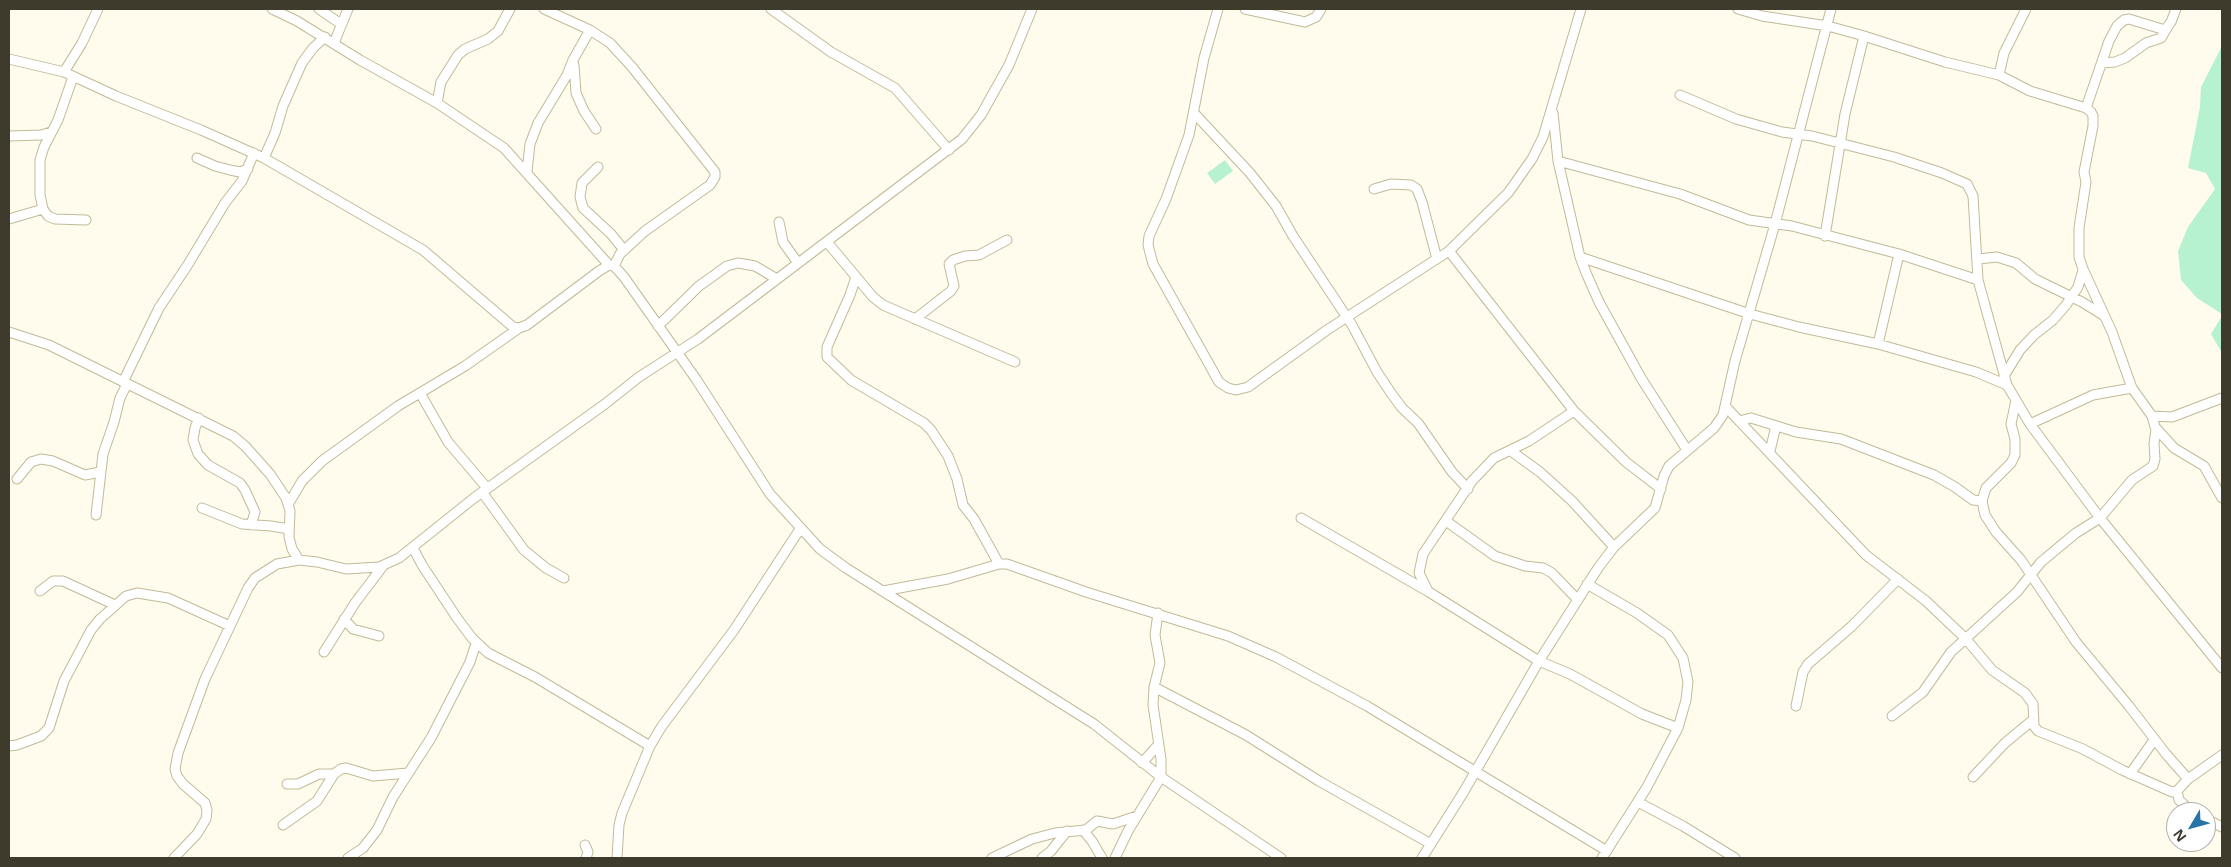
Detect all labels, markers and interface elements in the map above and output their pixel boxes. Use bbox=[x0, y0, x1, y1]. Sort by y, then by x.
north arrow bbox=[2166, 802, 2216, 852]
text: N bbox=[2168, 825, 2190, 846]

